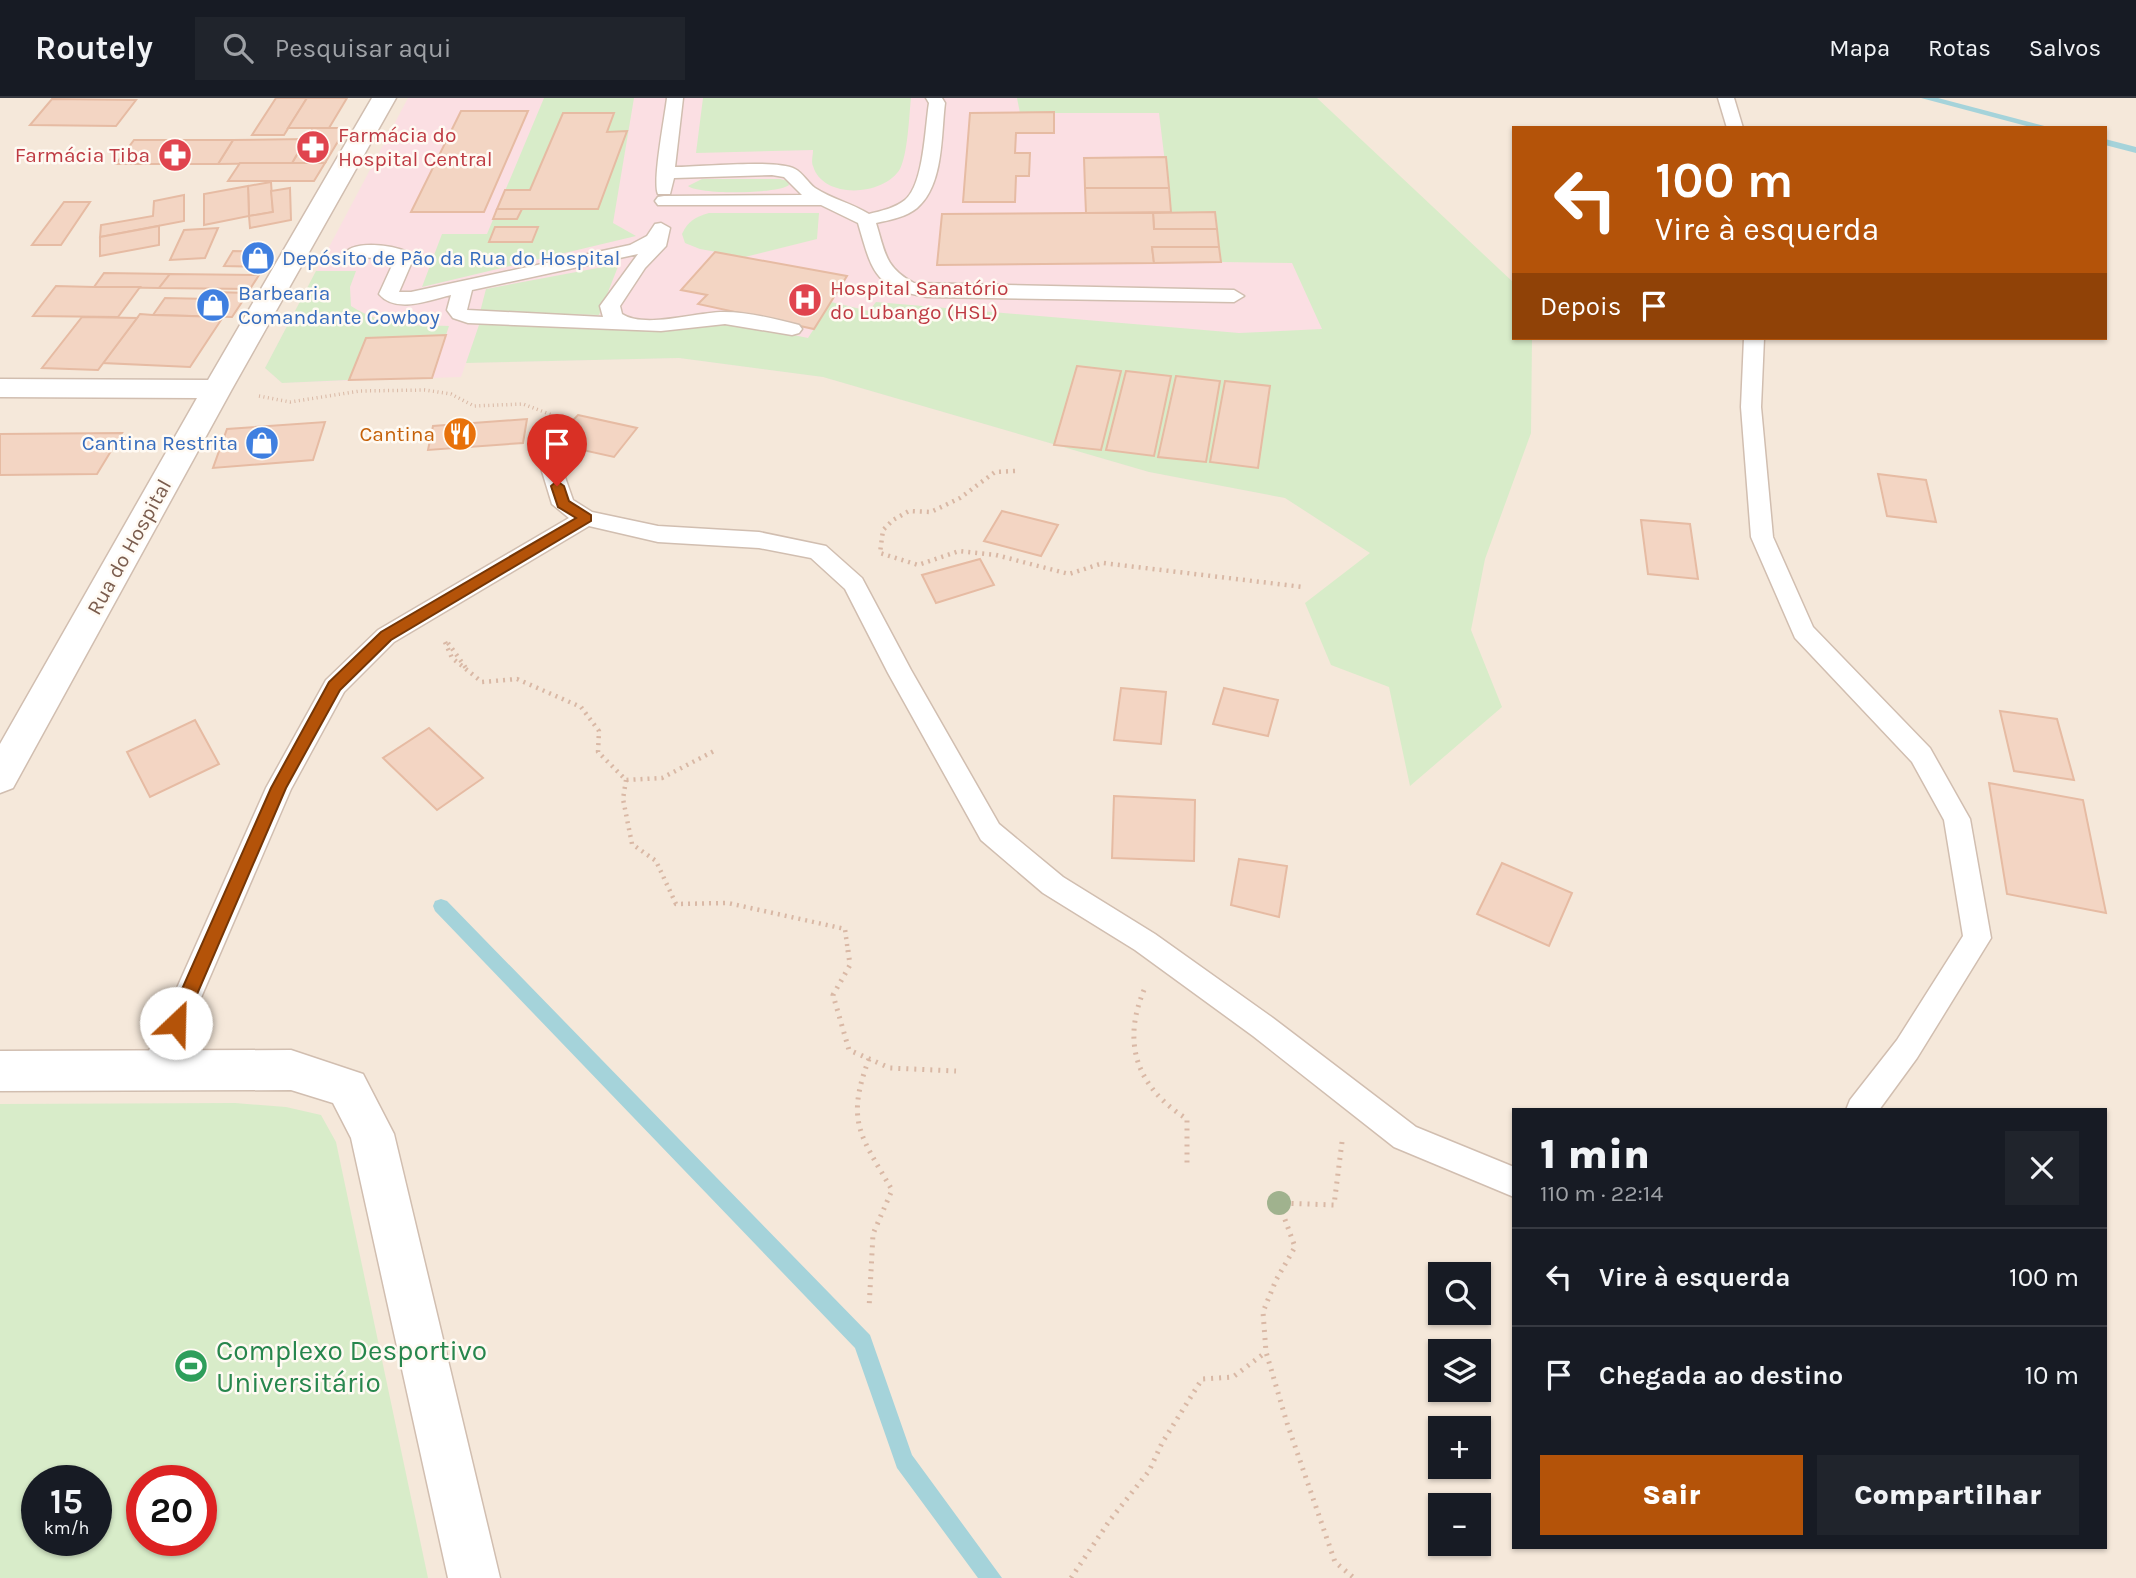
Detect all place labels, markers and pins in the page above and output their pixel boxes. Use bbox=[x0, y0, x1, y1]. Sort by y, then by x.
place label: Farmácia do Hospital Central bbox=[338, 123, 493, 171]
pharmacy icon: Farmácia do Hospital Central bbox=[294, 128, 332, 166]
pharmacy icon: Farmácia Tiba bbox=[156, 136, 194, 174]
place label: Farmácia Tiba bbox=[15, 143, 150, 167]
shop icon: Depósito de Pão da Rua do Hospital bbox=[239, 239, 277, 277]
place label: Depósito de Pão da Rua do Hospital bbox=[282, 246, 620, 270]
place label: Hospital Sanatório do Lubango (HSL) bbox=[830, 276, 1009, 324]
place label: Barbearia Comandante Cowboy bbox=[238, 281, 440, 329]
hospital icon: Hospital Sanatório do Lubango (HSL) bbox=[786, 281, 824, 319]
shop icon: Barbearia Comandante Cowboy bbox=[194, 286, 232, 324]
pin bbox=[527, 414, 587, 486]
restaurant icon: Cantina bbox=[441, 415, 479, 453]
place label: Cantina bbox=[360, 422, 435, 446]
shop icon: Cantina Restrita bbox=[243, 424, 281, 462]
place label: Cantina Restrita bbox=[82, 431, 238, 455]
place label: Complexo Desportivo Universitário bbox=[216, 1334, 487, 1399]
sports icon: Complexo Desportivo Universitário bbox=[172, 1347, 210, 1385]

